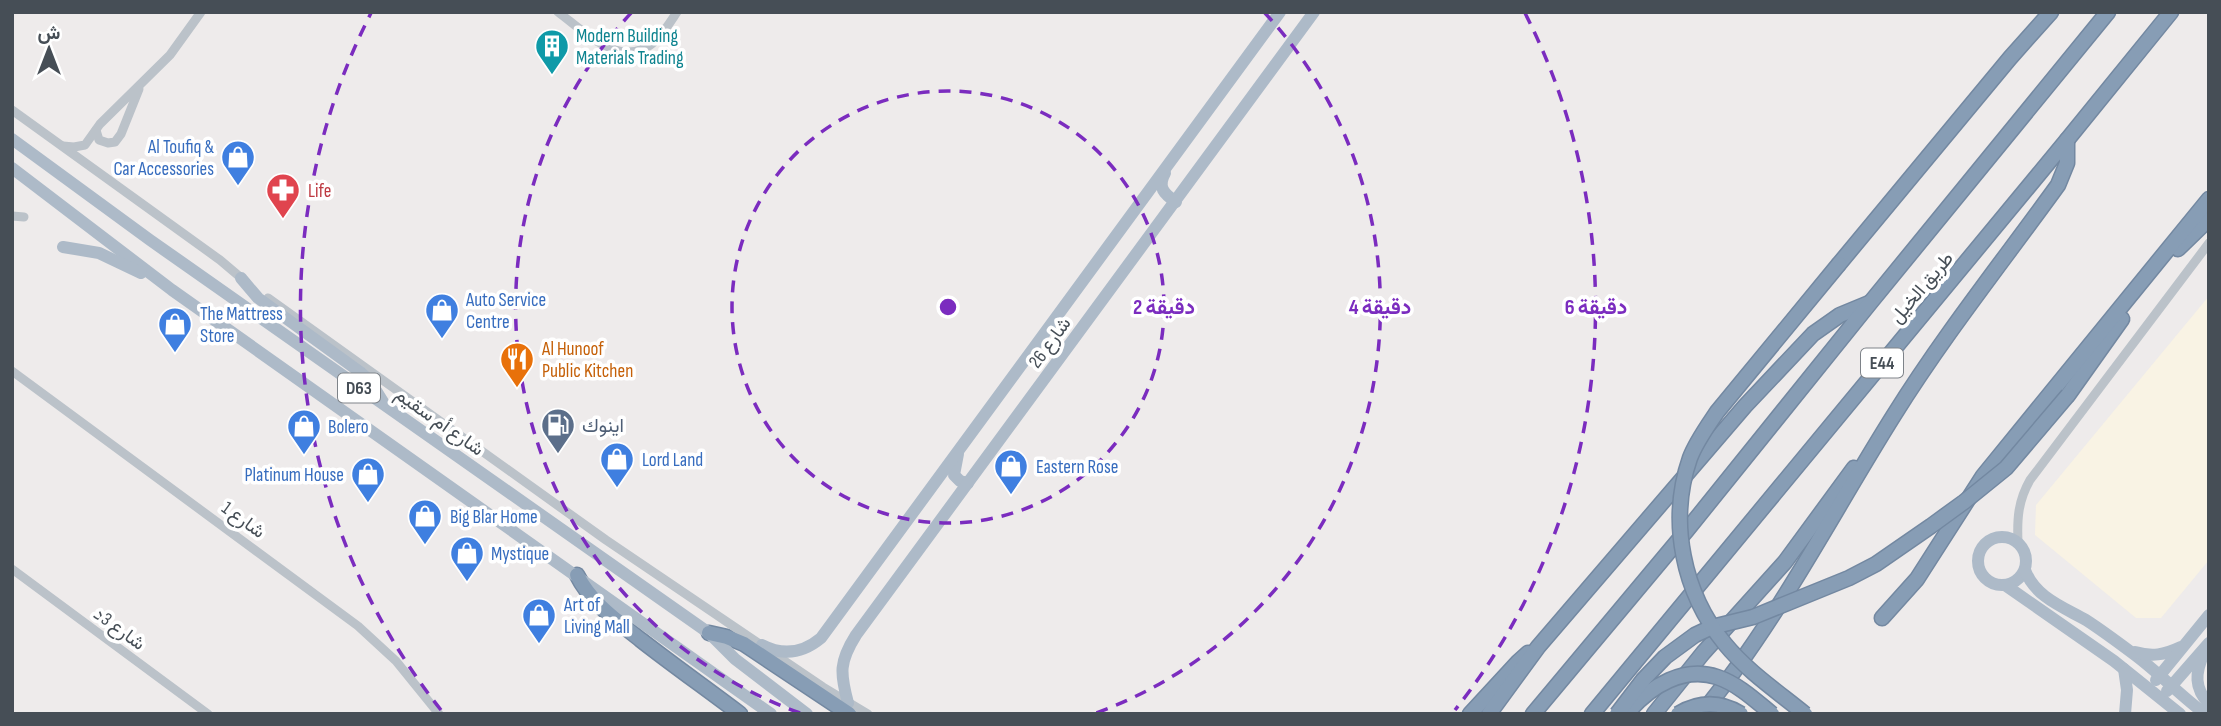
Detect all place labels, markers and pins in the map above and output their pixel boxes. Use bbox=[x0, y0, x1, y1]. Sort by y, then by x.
place label: Modern Building Materials Trading bbox=[576, 25, 684, 70]
building icon: Modern Building Materials Trading bbox=[533, 27, 571, 76]
place label: Al Toufiq & Car Accessories bbox=[113, 136, 214, 181]
shop icon: Al Toufiq & Car Accessories bbox=[219, 138, 257, 187]
pharmacy icon: Life bbox=[264, 171, 302, 220]
place label: Life bbox=[308, 180, 331, 203]
place label: Auto Service Centre bbox=[465, 289, 546, 334]
shop icon: Auto Service Centre bbox=[423, 291, 461, 340]
centre of rings bbox=[936, 295, 960, 319]
place label: The Mattress Store bbox=[200, 303, 283, 348]
shop icon: The Mattress Store bbox=[156, 305, 194, 354]
place label: Al Hunoof Public Kitchen bbox=[541, 338, 633, 383]
restaurant icon: Al Hunoof Public Kitchen bbox=[498, 340, 536, 389]
fuel station icon: اينوك bbox=[539, 406, 577, 455]
shop icon: Bolero bbox=[285, 407, 323, 456]
place label: اينوك bbox=[582, 415, 624, 438]
place label: Bolero bbox=[328, 416, 369, 439]
shop icon: Lord Land bbox=[598, 440, 636, 489]
shop icon: Eastern Rose bbox=[992, 447, 1030, 496]
place label: Lord Land bbox=[642, 449, 703, 472]
shop icon: Platinum House bbox=[349, 455, 387, 504]
place label: Eastern Rose bbox=[1036, 456, 1118, 479]
place label: Platinum House bbox=[245, 464, 344, 487]
shop icon: Big Blar Home bbox=[406, 497, 444, 546]
place label: Big Blar Home bbox=[450, 506, 538, 529]
shop icon: Mystique bbox=[448, 534, 486, 583]
place label: Mystique bbox=[491, 543, 549, 566]
place label: Art of Living Mall bbox=[563, 594, 630, 639]
shop icon: Art of Living Mall bbox=[520, 596, 558, 645]

